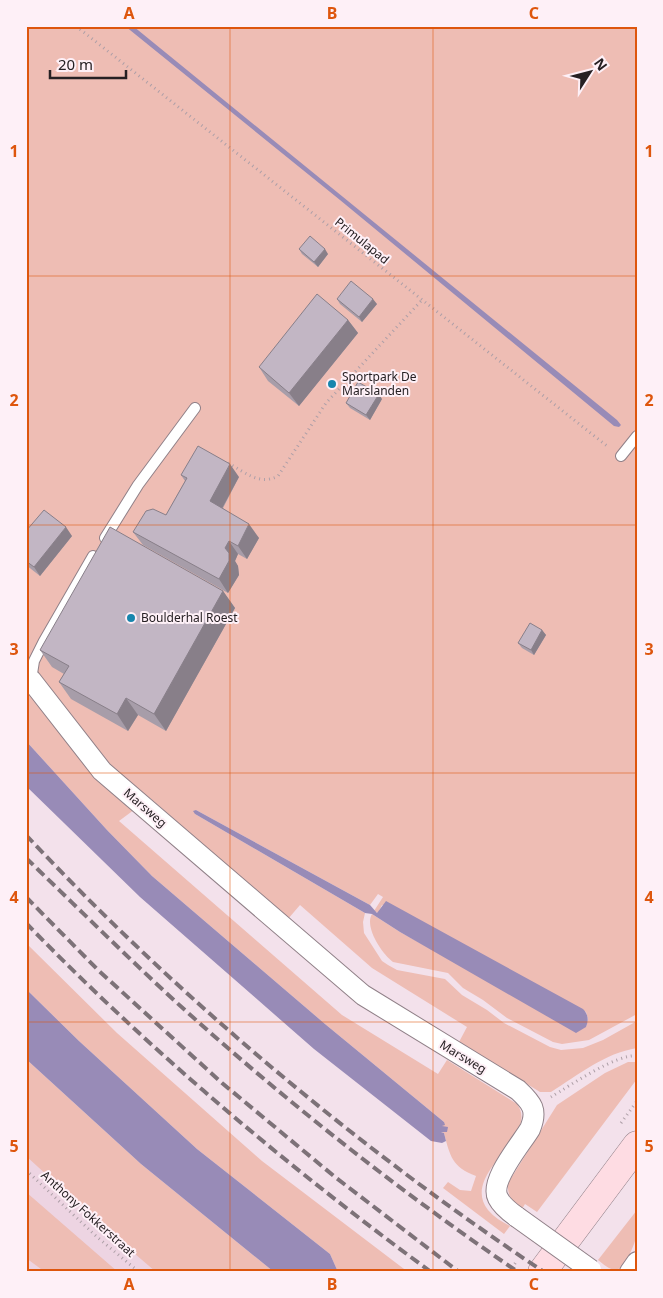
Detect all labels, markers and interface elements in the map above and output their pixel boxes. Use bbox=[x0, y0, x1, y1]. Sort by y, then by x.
text: A bbox=[123, 2, 135, 24]
text: B bbox=[327, 2, 337, 24]
text: C bbox=[529, 2, 539, 24]
scale bar bbox=[50, 48, 126, 80]
north arrow bbox=[566, 48, 616, 98]
text: 20 m bbox=[58, 54, 93, 74]
text: N bbox=[590, 54, 612, 74]
text: 1 bbox=[9, 140, 19, 162]
text: 1 bbox=[644, 140, 654, 162]
street label: Primulapad bbox=[332, 213, 393, 268]
place label: Sportpark De Marslanden bbox=[342, 368, 417, 399]
marker: Sportpark De Marslanden bbox=[326, 378, 338, 390]
text: 2 bbox=[9, 389, 19, 411]
text: 2 bbox=[644, 389, 654, 411]
place label: Boulderhal Roest bbox=[141, 609, 238, 626]
marker: Boulderhal Roest bbox=[125, 612, 137, 624]
text: 3 bbox=[9, 638, 19, 660]
text: 3 bbox=[644, 638, 654, 660]
street label: Marsweg bbox=[120, 784, 170, 831]
text: 4 bbox=[9, 886, 19, 908]
text: 4 bbox=[644, 886, 654, 908]
street label: Marsweg bbox=[437, 1036, 490, 1077]
text: 5 bbox=[9, 1135, 19, 1157]
text: 5 bbox=[644, 1135, 654, 1157]
street label: Anthony Fokkerstraat bbox=[38, 1167, 140, 1261]
text: A bbox=[123, 1273, 135, 1295]
text: B bbox=[327, 1273, 337, 1295]
text: C bbox=[529, 1273, 539, 1295]

